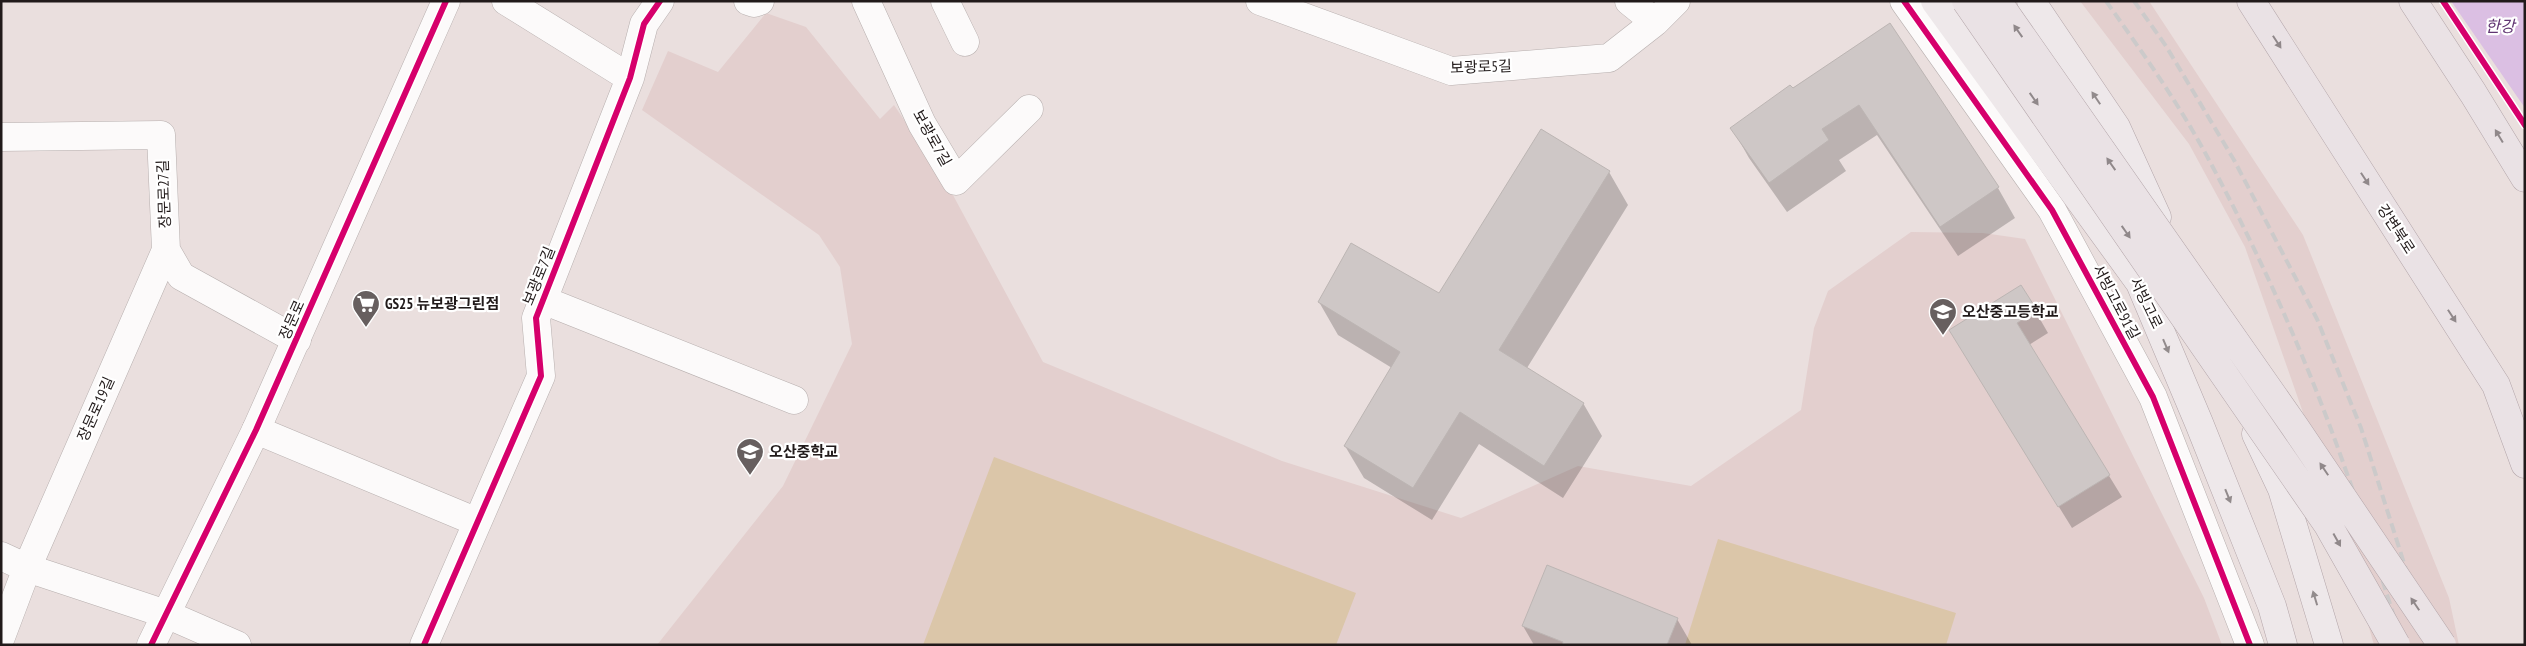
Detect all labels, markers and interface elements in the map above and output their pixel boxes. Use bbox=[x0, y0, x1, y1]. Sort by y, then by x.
water label: 한강 bbox=[2485, 16, 2517, 36]
one-way arrow bbox=[2013, 24, 2023, 38]
one-way arrow bbox=[2272, 36, 2282, 49]
street label: 보광로5길 bbox=[1450, 56, 1512, 77]
one-way arrow bbox=[2091, 91, 2101, 104]
one-way arrow bbox=[2029, 92, 2039, 106]
street label: 보광로7길 bbox=[909, 106, 956, 169]
one-way arrow bbox=[2495, 129, 2504, 142]
one-way arrow bbox=[2106, 157, 2116, 171]
street label: 장문로27길 bbox=[153, 159, 174, 229]
one-way arrow bbox=[2360, 172, 2369, 186]
street label: 강변북로 bbox=[2373, 200, 2419, 257]
one-way arrow bbox=[2121, 226, 2131, 239]
street label: 보광로7길 bbox=[518, 244, 559, 308]
street label: 서빙고로91길 bbox=[2089, 261, 2144, 343]
street label: 서빙고로 bbox=[2126, 274, 2167, 332]
supermarket icon: GS25 뉴보광그린점 bbox=[351, 289, 381, 328]
place label: GS25 뉴보광그린점 bbox=[385, 294, 499, 313]
street label: 장문로 bbox=[274, 297, 309, 343]
school or university icon: 오산중고등학교 bbox=[1928, 297, 1958, 336]
place label: 오산중고등학교 bbox=[1962, 302, 2059, 321]
one-way arrow bbox=[2448, 309, 2457, 323]
one-way arrow bbox=[2163, 339, 2171, 353]
street label: 장문로19길 bbox=[73, 374, 118, 444]
school or university icon: 오산중학교 bbox=[735, 437, 765, 476]
place label: 오산중학교 bbox=[769, 442, 838, 461]
one-way arrow bbox=[2319, 463, 2329, 476]
one-way arrow bbox=[2224, 489, 2232, 504]
one-way arrow bbox=[2332, 533, 2341, 546]
one-way arrow bbox=[2310, 590, 2318, 605]
one-way arrow bbox=[2410, 598, 2419, 611]

